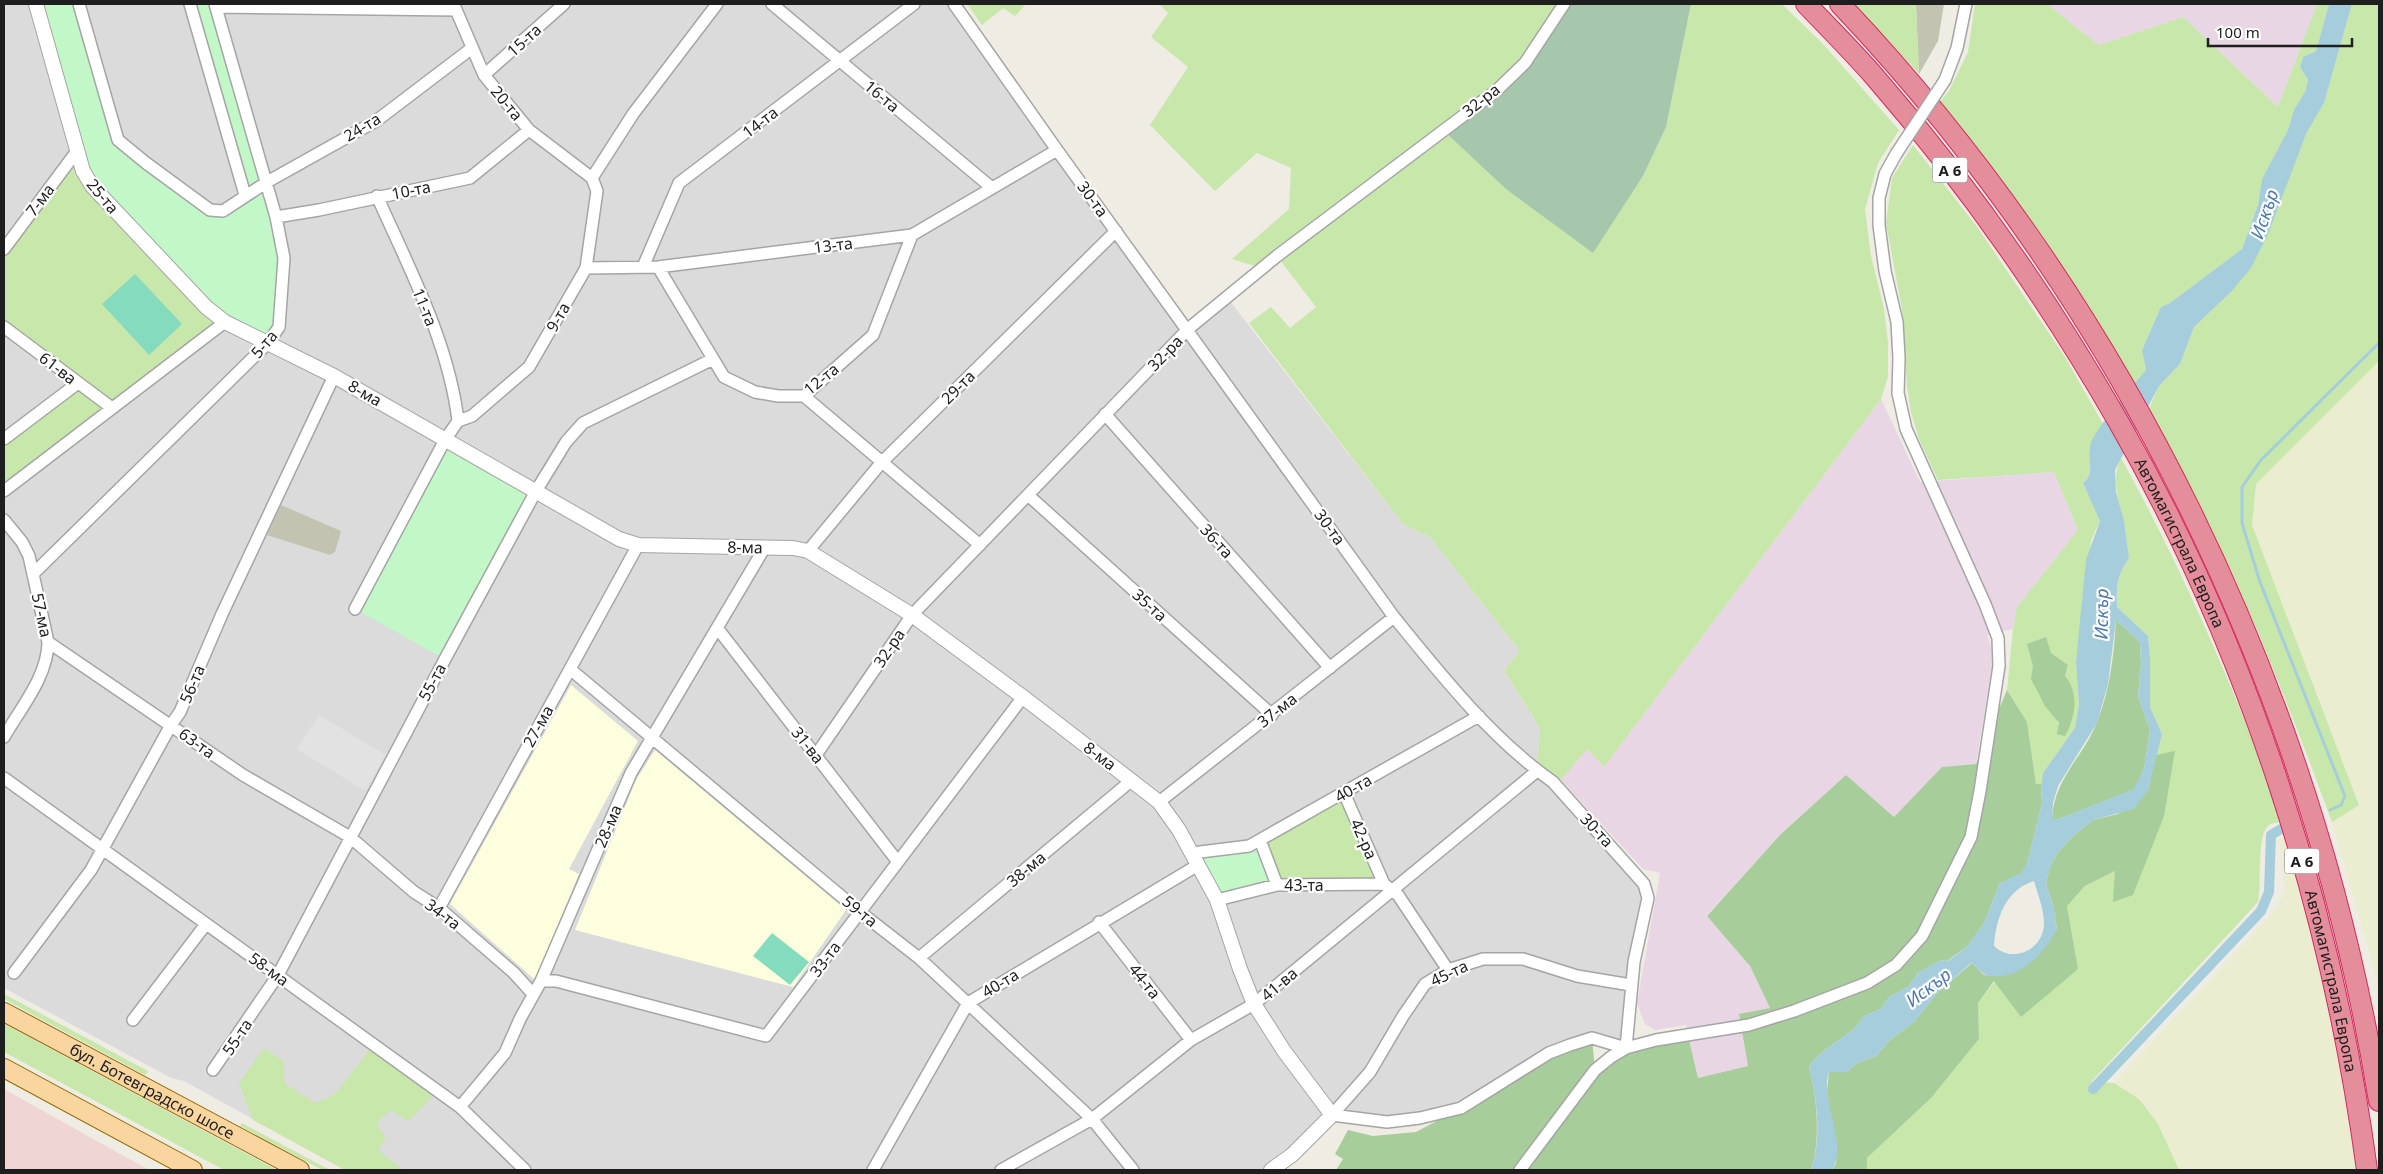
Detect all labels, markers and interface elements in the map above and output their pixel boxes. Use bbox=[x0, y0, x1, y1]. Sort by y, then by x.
scale bar bbox=[2208, 15, 2352, 47]
street label: 15-та bbox=[502, 19, 546, 61]
text: 100 m bbox=[2216, 22, 2260, 42]
street label: 16-та bbox=[860, 75, 904, 117]
street label: 32-ра bbox=[1458, 78, 1504, 122]
street label: 20-та bbox=[486, 81, 528, 125]
street label: 14-та bbox=[738, 101, 782, 143]
street label: 24-та bbox=[339, 107, 385, 147]
road number: A 6 bbox=[1932, 158, 1968, 182]
street label: 25-та bbox=[82, 174, 124, 218]
street label: 10-та bbox=[390, 175, 432, 205]
street label: 30-та bbox=[1072, 177, 1114, 221]
street label: 7-ма bbox=[21, 179, 59, 221]
water label: Искър bbox=[2244, 186, 2284, 242]
street label: 13-та bbox=[812, 232, 854, 258]
street label: 11-та bbox=[407, 285, 443, 329]
street label: 9-та bbox=[541, 298, 575, 336]
street label: 5-та bbox=[246, 325, 282, 363]
street label: 32-ра bbox=[1142, 330, 1188, 376]
street label: 61-ва bbox=[35, 347, 81, 389]
street label: 12-та bbox=[799, 358, 843, 400]
street label: 29-та bbox=[936, 365, 980, 409]
street label: 8-ма bbox=[344, 375, 386, 411]
street label: Автомагистрала Европа bbox=[2130, 454, 2230, 631]
street label: 30-та bbox=[1309, 505, 1351, 549]
street label: 36-та bbox=[1196, 519, 1238, 563]
street label: 8-ма bbox=[727, 536, 763, 558]
street label: 35-та bbox=[1128, 584, 1172, 626]
water label: Искър bbox=[2089, 588, 2113, 640]
street label: 57-ма bbox=[27, 591, 57, 639]
street label: 32-ра bbox=[868, 624, 910, 672]
street label: 55-та bbox=[413, 659, 451, 705]
street label: 56-та bbox=[174, 662, 210, 706]
street label: 37-ма bbox=[1253, 688, 1301, 732]
street label: 27-ма bbox=[518, 701, 558, 751]
street label: 31-ва bbox=[787, 722, 829, 768]
street label: 63-та bbox=[175, 723, 219, 763]
street label: 8-ма bbox=[1079, 737, 1121, 775]
street label: 40-та bbox=[1330, 769, 1376, 807]
street label: 28-ма bbox=[589, 801, 627, 851]
street label: 30-та bbox=[1575, 808, 1619, 852]
street label: 42-ра bbox=[1345, 815, 1383, 863]
street label: 38-ма bbox=[1002, 846, 1050, 892]
road number: A 6 bbox=[2284, 848, 2320, 874]
street label: 43-та bbox=[1284, 874, 1324, 896]
street label: Автомагистрала Европа bbox=[2300, 887, 2362, 1074]
street label: 59-та bbox=[838, 890, 882, 932]
street label: 34-та bbox=[421, 893, 465, 935]
street label: 33-та bbox=[804, 937, 846, 981]
street label: 58-ма bbox=[244, 947, 294, 991]
street label: 45-та bbox=[1426, 955, 1472, 991]
street label: 44-та bbox=[1124, 959, 1166, 1003]
street label: 41-ва bbox=[1256, 962, 1302, 1006]
water label: Искър bbox=[1901, 962, 1955, 1012]
street label: 40-та bbox=[977, 963, 1023, 1003]
street label: 55-та bbox=[217, 1014, 257, 1060]
street label: бул. Ботевградско шосе bbox=[66, 1038, 239, 1144]

